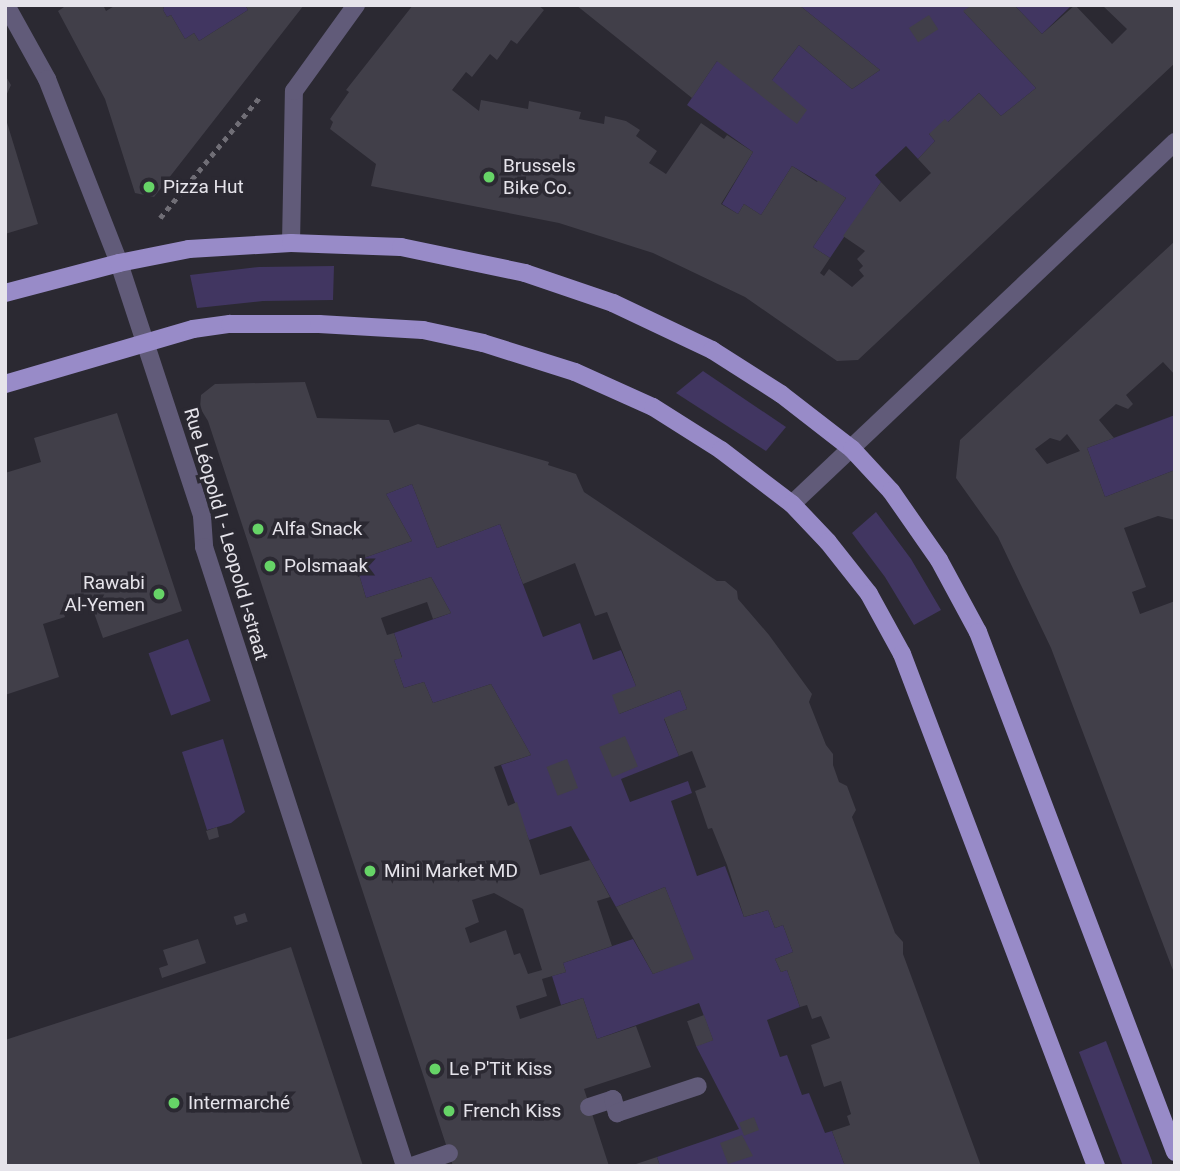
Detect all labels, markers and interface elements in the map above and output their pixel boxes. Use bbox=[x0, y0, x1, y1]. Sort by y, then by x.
place label: Brussels Bike Co. bbox=[503, 155, 576, 199]
marker: Brussels Bike Co. bbox=[481, 169, 497, 185]
place label: Pizza Hut bbox=[163, 176, 244, 198]
marker: Pizza Hut bbox=[141, 179, 157, 195]
street label: Rue Léopold I - Leopold I-straat bbox=[179, 405, 273, 663]
place label: Alfa Snack bbox=[272, 518, 362, 540]
marker: Alfa Snack bbox=[250, 521, 266, 537]
place label: Polsmaak bbox=[284, 555, 368, 577]
marker: Polsmaak bbox=[262, 558, 278, 574]
place label: Rawabi Al-Yemen bbox=[65, 572, 145, 616]
marker: Rawabi Al-Yemen bbox=[151, 586, 167, 602]
place label: Mini Market MD bbox=[384, 860, 518, 882]
marker: Mini Market MD bbox=[362, 863, 378, 879]
place label: Le P'Tit Kiss bbox=[449, 1058, 552, 1080]
marker: Le P'Tit Kiss bbox=[427, 1061, 443, 1077]
place label: Intermarché bbox=[188, 1092, 290, 1114]
marker: Intermarché bbox=[166, 1095, 182, 1111]
place label: French Kiss bbox=[463, 1100, 561, 1122]
marker: French Kiss bbox=[441, 1103, 457, 1119]

